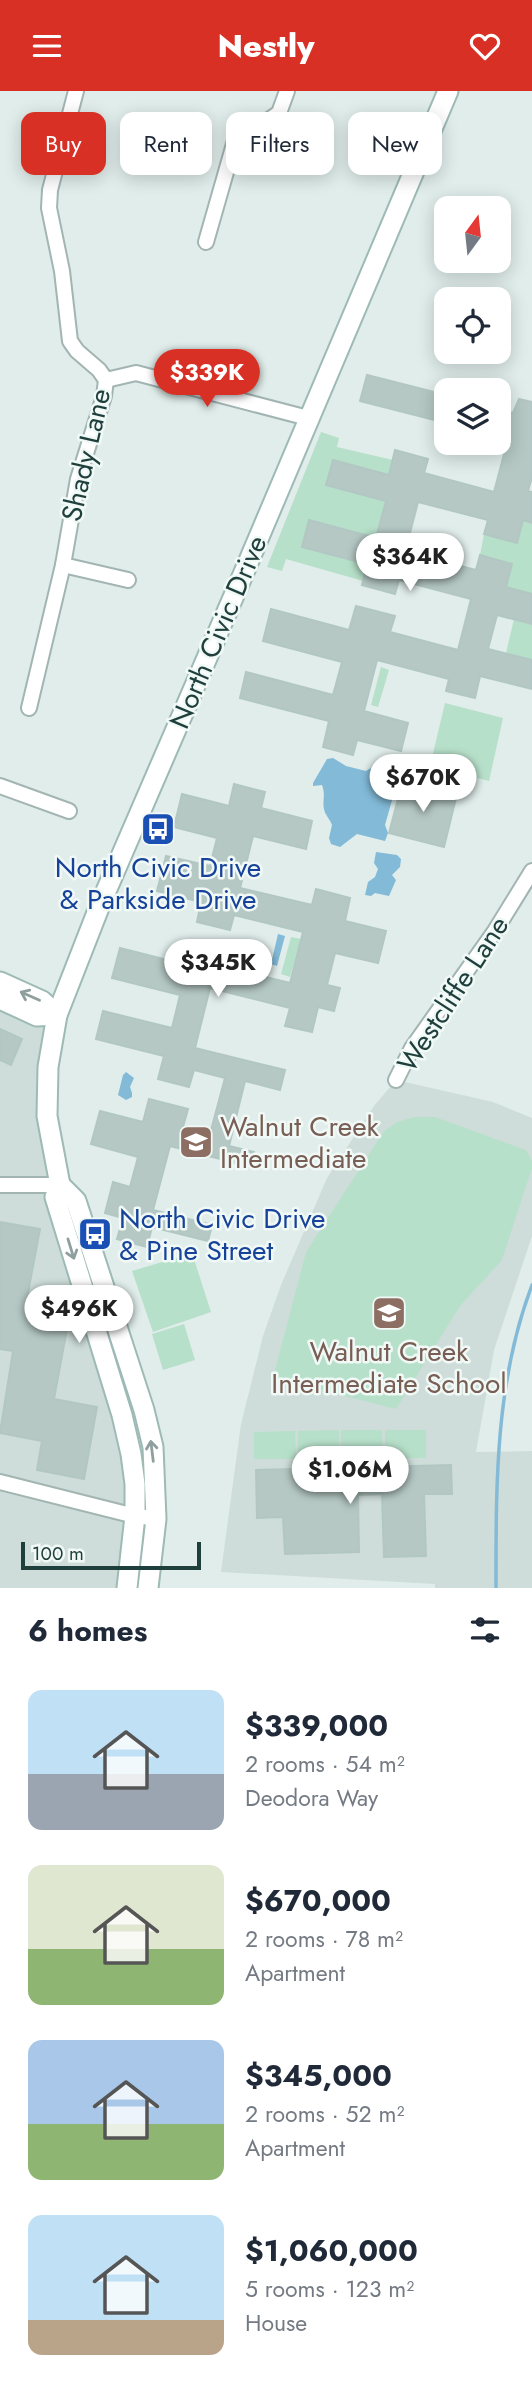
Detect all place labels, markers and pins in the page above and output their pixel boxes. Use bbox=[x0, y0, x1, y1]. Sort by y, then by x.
pin: $339K bbox=[158, 349, 256, 409]
pin: $364K bbox=[361, 533, 459, 593]
pin: $670K bbox=[374, 755, 472, 814]
bus stop icon: North Civic Drive & Parkside Drive bbox=[139, 810, 177, 848]
place label: North Civic Drive & Parkside Drive bbox=[55, 847, 261, 920]
pin: $345K bbox=[169, 939, 267, 999]
place label: Walnut Creek Intermediate bbox=[220, 1106, 380, 1179]
school or university icon: Walnut Creek Intermediate bbox=[177, 1123, 215, 1161]
place label: North Civic Drive & Pine Street bbox=[119, 1198, 326, 1271]
bus stop icon: North Civic Drive & Pine Street bbox=[76, 1215, 114, 1253]
pin: $496K bbox=[30, 1285, 128, 1345]
school or university icon: Walnut Creek Intermediate School bbox=[370, 1294, 408, 1332]
place label: Walnut Creek Intermediate School bbox=[271, 1331, 507, 1404]
pin: $1.06M bbox=[293, 1447, 407, 1506]

